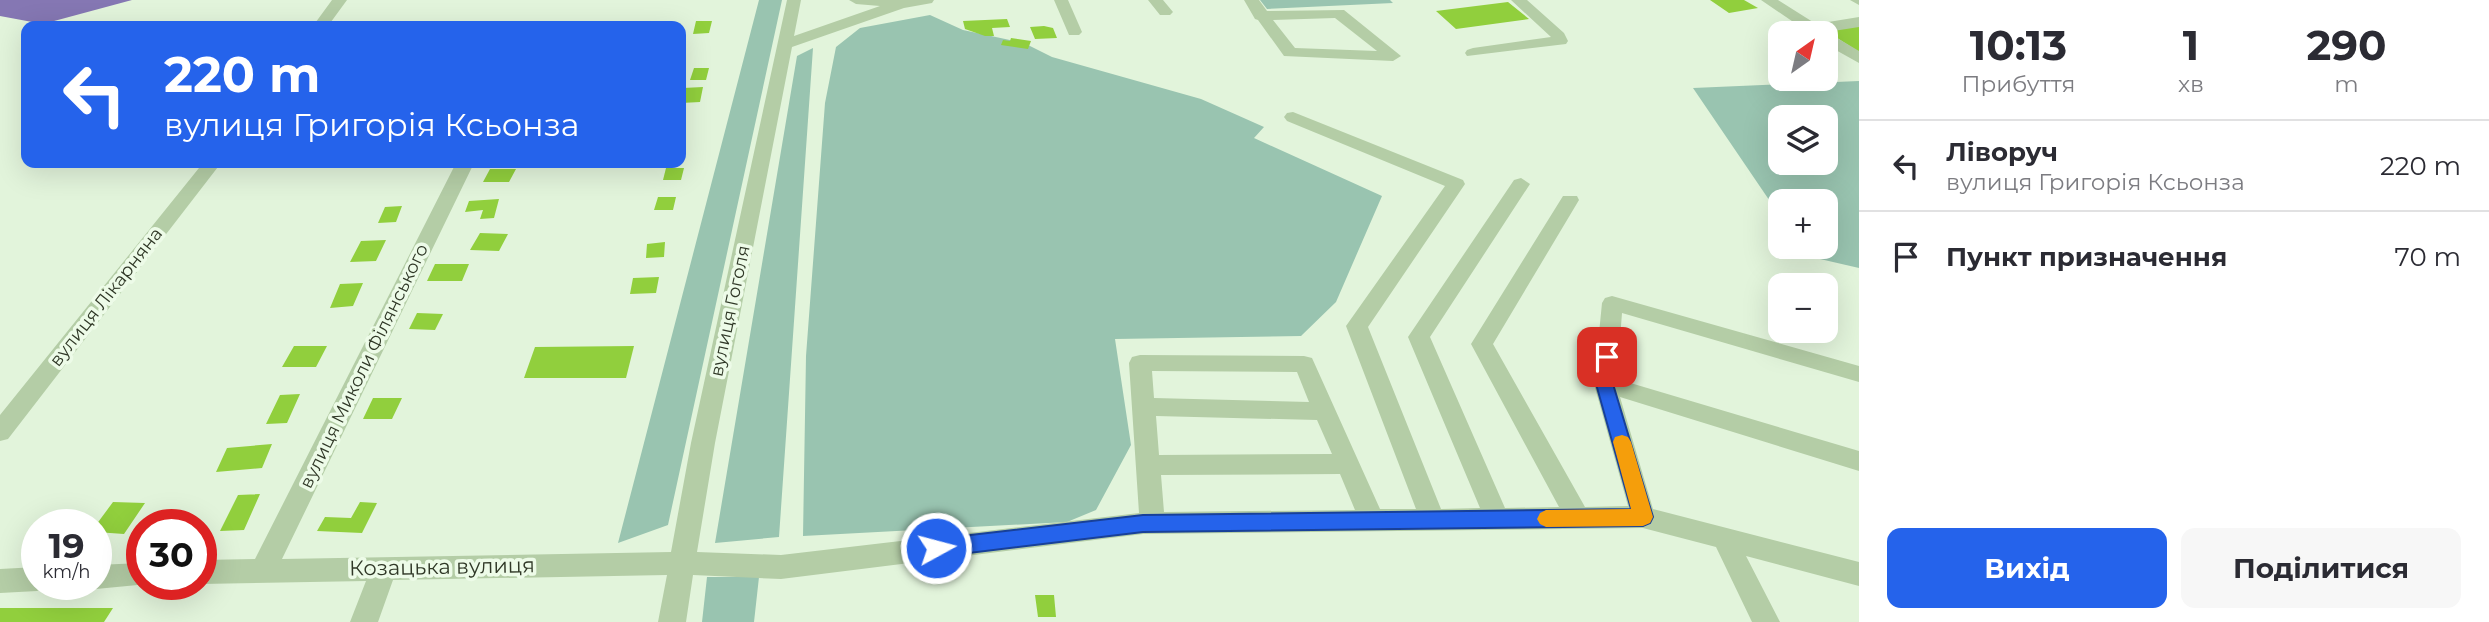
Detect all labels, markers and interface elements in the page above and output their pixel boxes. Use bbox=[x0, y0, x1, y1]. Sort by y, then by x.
text: 10:13 bbox=[1970, 19, 2067, 71]
text: 1 bbox=[2183, 19, 2199, 71]
text: 290 bbox=[2306, 19, 2387, 71]
north arrow bbox=[1768, 21, 1838, 91]
map controls bbox=[1768, 21, 1838, 343]
text: 220 m bbox=[164, 45, 320, 104]
icon: left bbox=[49, 49, 140, 140]
text: Прибуття bbox=[1961, 70, 2075, 98]
text: хв bbox=[2178, 70, 2204, 98]
text: m bbox=[2334, 70, 2359, 98]
text: вулиця Григорія Ксьонза bbox=[164, 105, 579, 144]
button: layers bbox=[1768, 105, 1838, 175]
text: Ліворуч bbox=[1946, 136, 2058, 168]
icon: left bbox=[1887, 147, 1925, 185]
text: 220 m bbox=[2380, 150, 2461, 182]
text: вулиця Григорія Ксьонза bbox=[1946, 168, 2245, 196]
button: + bbox=[1768, 189, 1838, 259]
street label: вулиця Лікарняна bbox=[45, 223, 167, 371]
icon: arrive bbox=[1887, 238, 1925, 276]
street label: вулиця Миколи Філянського bbox=[295, 240, 433, 492]
text: Пункт призначення bbox=[1946, 241, 2227, 273]
text: 70 m bbox=[2395, 241, 2461, 273]
street label: вулиця Гоголя bbox=[705, 243, 755, 379]
button: − bbox=[1768, 273, 1838, 343]
pin bbox=[1577, 327, 1637, 387]
icon: arrive bbox=[1588, 338, 1626, 376]
speed limit sign: 30 bbox=[126, 509, 217, 600]
position arrow bbox=[899, 511, 973, 585]
text: 19 bbox=[48, 524, 85, 567]
button: Вихід bbox=[1887, 528, 2167, 608]
button: Поділитися bbox=[2181, 528, 2461, 608]
street label: Козацька вулиця bbox=[349, 552, 535, 581]
text: km/h bbox=[42, 561, 91, 583]

